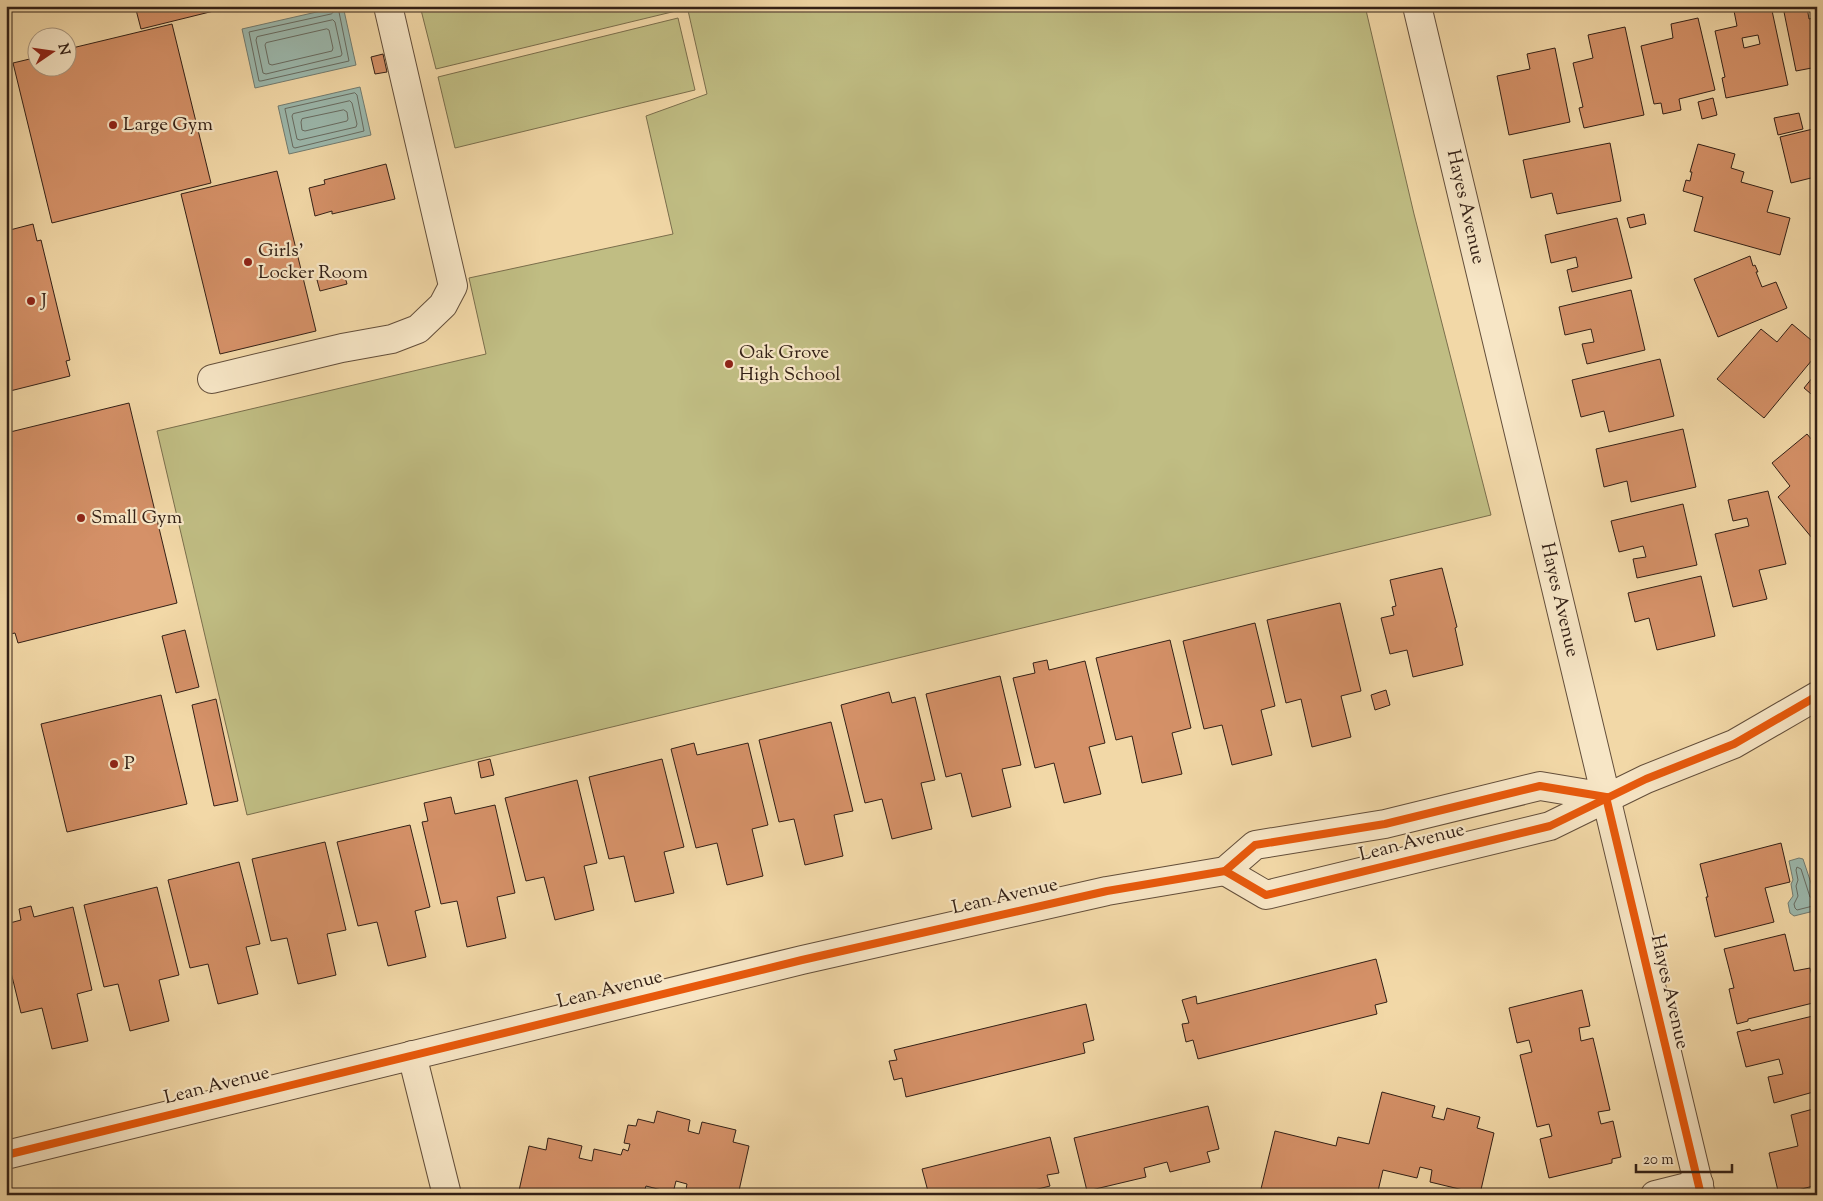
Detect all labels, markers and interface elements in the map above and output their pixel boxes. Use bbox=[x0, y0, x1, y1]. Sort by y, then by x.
north arrow bbox=[28, 28, 78, 78]
text: N bbox=[52, 42, 74, 57]
place label: Large Gym bbox=[123, 112, 213, 139]
marker: Large Gym bbox=[107, 119, 119, 131]
street label: Hayes Avenue bbox=[1439, 147, 1491, 267]
place label: Girls' Locker Room bbox=[258, 238, 368, 287]
marker: Girls' Locker Room bbox=[242, 256, 254, 268]
place label: J bbox=[40, 288, 47, 315]
marker: J bbox=[25, 295, 37, 307]
place label: Oak Grove High School bbox=[739, 340, 841, 389]
marker: Oak Grove High School bbox=[723, 358, 735, 370]
place label: Small Gym bbox=[91, 505, 182, 532]
marker: Small Gym bbox=[75, 512, 87, 524]
street label: Hayes Avenue bbox=[1533, 540, 1585, 660]
place label: P bbox=[124, 751, 135, 778]
marker: P bbox=[108, 758, 120, 770]
street label: Lean Avenue bbox=[1356, 817, 1468, 869]
street label: Lean Avenue bbox=[949, 872, 1061, 922]
street label: Hayes Avenue bbox=[1643, 932, 1695, 1052]
street label: Lean Avenue bbox=[554, 964, 666, 1016]
street label: Lean Avenue bbox=[161, 1060, 273, 1112]
scale bar bbox=[1636, 1141, 1732, 1173]
text: 20 m bbox=[1643, 1150, 1674, 1171]

